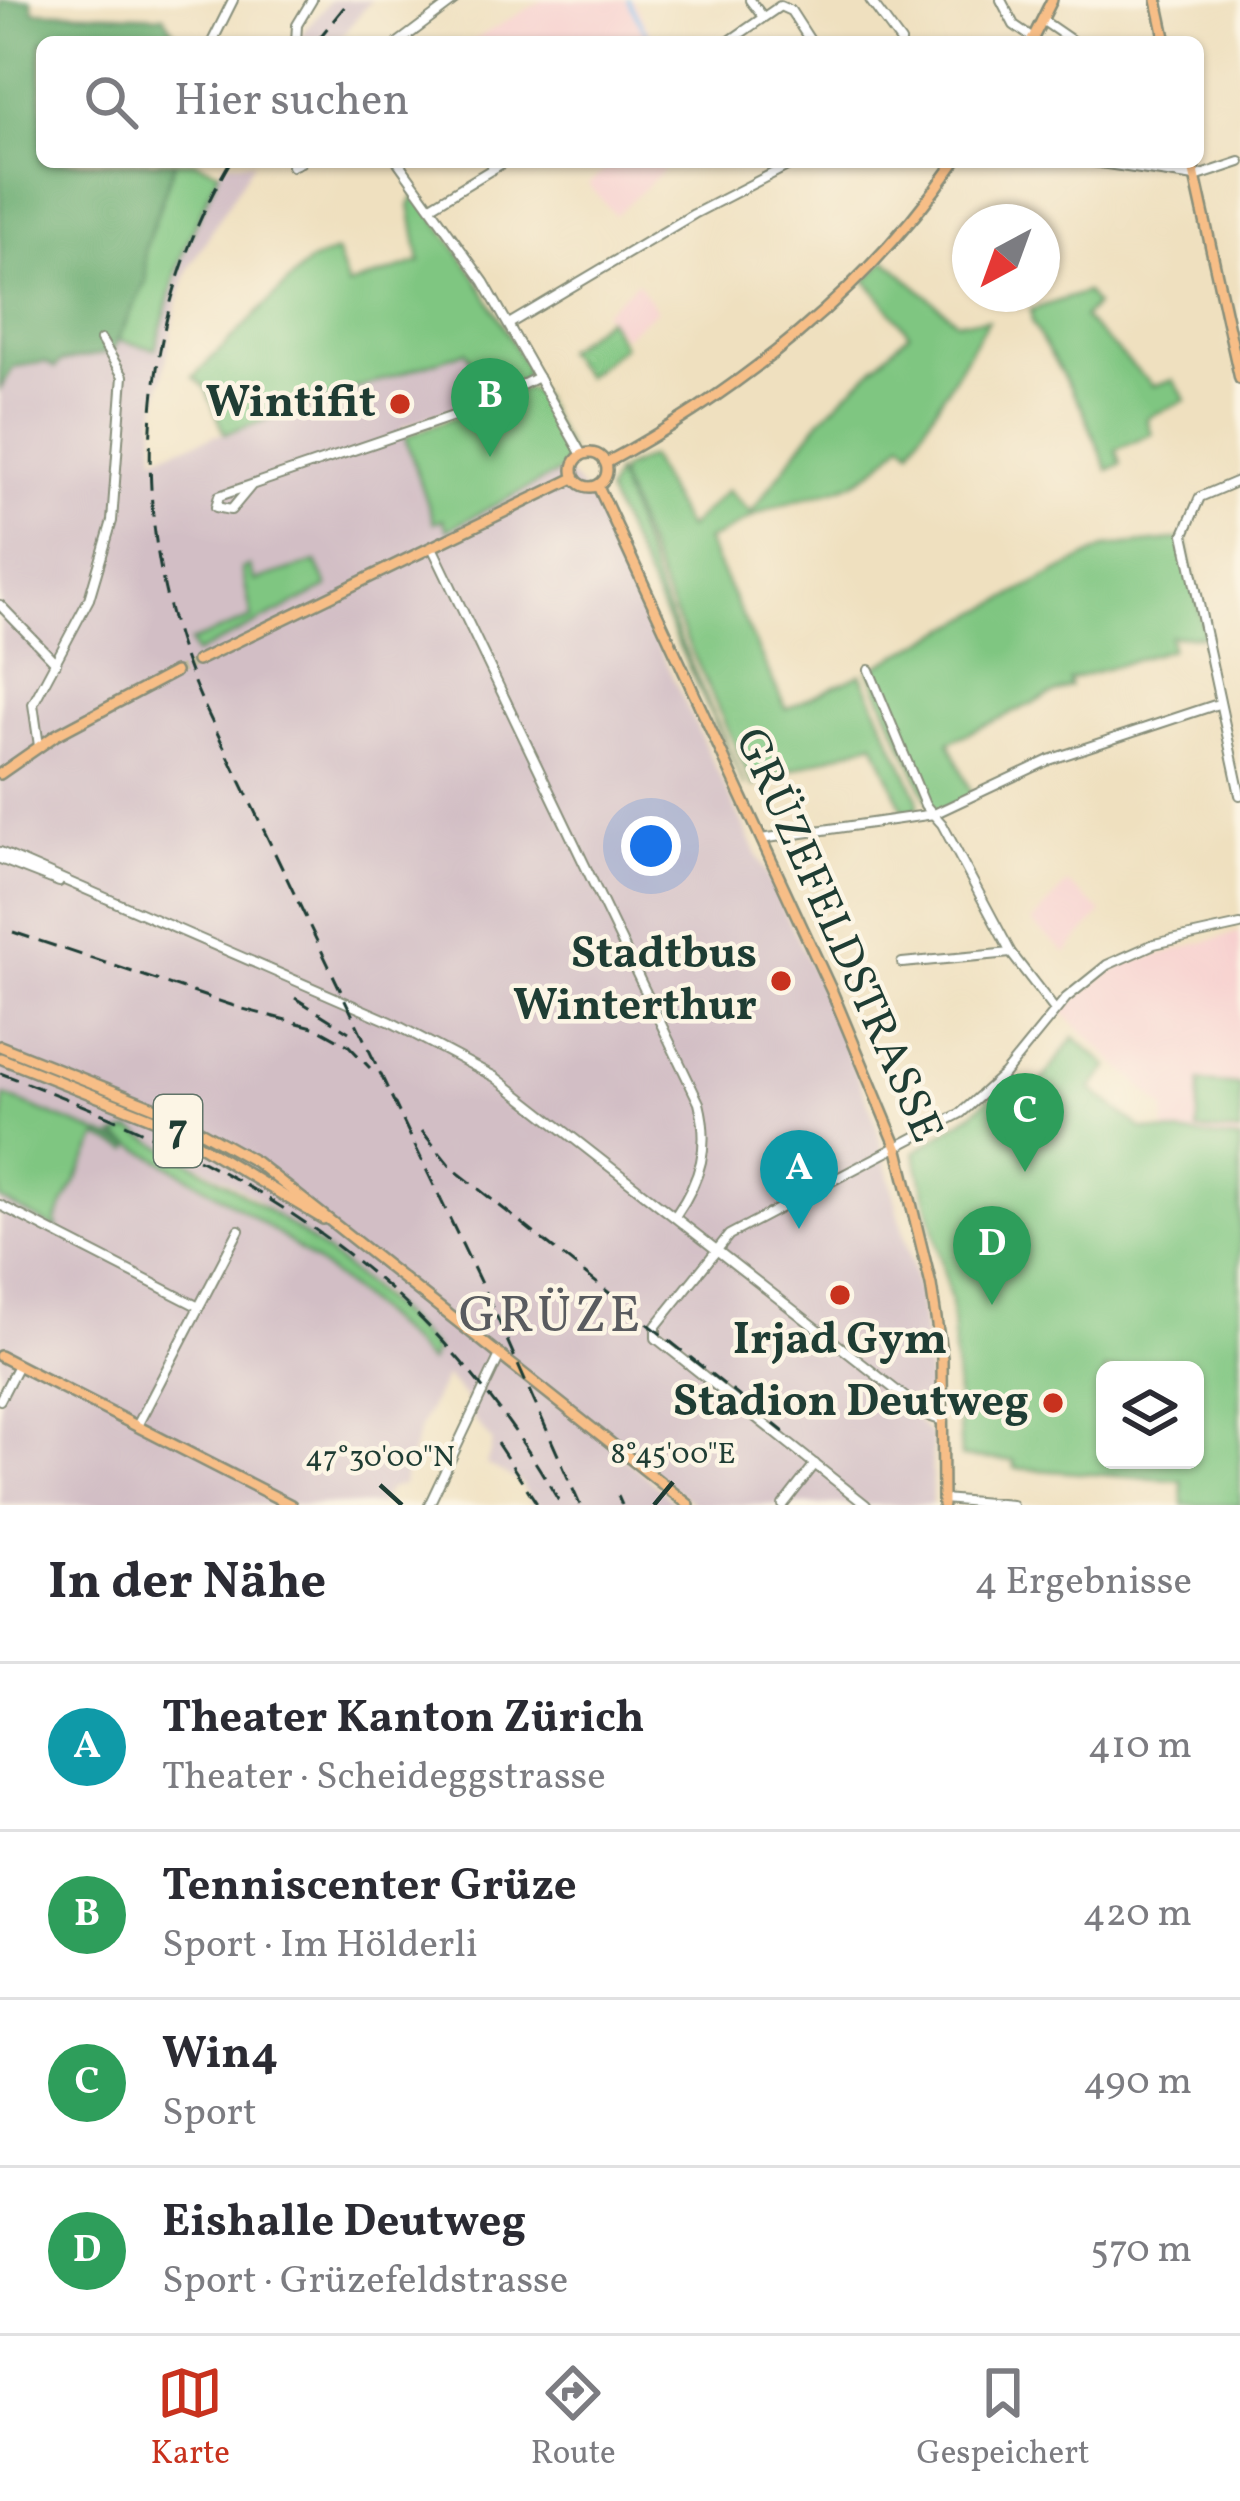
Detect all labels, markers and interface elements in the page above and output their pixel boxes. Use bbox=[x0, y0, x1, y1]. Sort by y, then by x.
search box bbox=[36, 36, 1204, 168]
icon: search bbox=[78, 69, 144, 135]
text: Hier suchen bbox=[174, 71, 409, 134]
north arrow bbox=[952, 204, 1060, 312]
pin: B bbox=[451, 358, 529, 457]
place label: Wintifit bbox=[205, 373, 376, 436]
marker: Wintifit bbox=[387, 391, 413, 417]
street label: GRÜZEFELDSTRASSE bbox=[717, 719, 957, 1153]
your location bbox=[621, 816, 681, 876]
place label: Stadtbus Winterthur bbox=[513, 924, 757, 1039]
marker: Stadtbus Winterthur bbox=[768, 968, 794, 994]
pin: C bbox=[986, 1073, 1064, 1172]
road number: 7 bbox=[154, 1095, 202, 1167]
pin: A bbox=[760, 1130, 838, 1229]
pin: D bbox=[953, 1206, 1031, 1305]
district label: GRÜZE bbox=[459, 1282, 643, 1353]
marker: Irjad Gym bbox=[827, 1282, 853, 1308]
place label: Irjad Gym bbox=[733, 1310, 947, 1373]
map controls bbox=[1096, 1361, 1204, 1469]
button: layers bbox=[1096, 1361, 1204, 1469]
place label: Stadion Deutweg bbox=[673, 1372, 1029, 1435]
marker: Stadion Deutweg bbox=[1040, 1390, 1066, 1416]
text: 8°45'00"E bbox=[610, 1434, 736, 1476]
text: 47°30'00"N bbox=[305, 1437, 455, 1479]
text: In der Nähe bbox=[48, 1548, 326, 1619]
text: 4 Ergebnisse bbox=[974, 1556, 1192, 1610]
text: Theater Kanton Zürich bbox=[162, 1688, 645, 1751]
text: A bbox=[73, 1720, 101, 1774]
text: 410 m bbox=[1088, 1720, 1192, 1774]
text: Theater · Scheideggstrasse bbox=[162, 1751, 606, 1805]
text: Tenniscenter Grüze bbox=[162, 1856, 577, 1919]
text: B bbox=[74, 1888, 100, 1942]
text: 420 m bbox=[1082, 1888, 1192, 1942]
text: Sport · Im Hölderli bbox=[162, 1919, 478, 1973]
text: Win4 bbox=[162, 2024, 278, 2087]
text: C bbox=[74, 2056, 100, 2110]
text: 490 m bbox=[1083, 2056, 1192, 2110]
text: Sport bbox=[162, 2087, 257, 2141]
text: Eishalle Deutweg bbox=[162, 2192, 526, 2255]
text: D bbox=[73, 2224, 101, 2278]
text: 570 m bbox=[1090, 2224, 1192, 2278]
text: Sport · Grüzefeldstrasse bbox=[162, 2255, 568, 2309]
tab: Karte bbox=[150, 2360, 230, 2478]
tab: Route bbox=[531, 2360, 616, 2478]
tab: Gespeichert bbox=[917, 2360, 1090, 2478]

